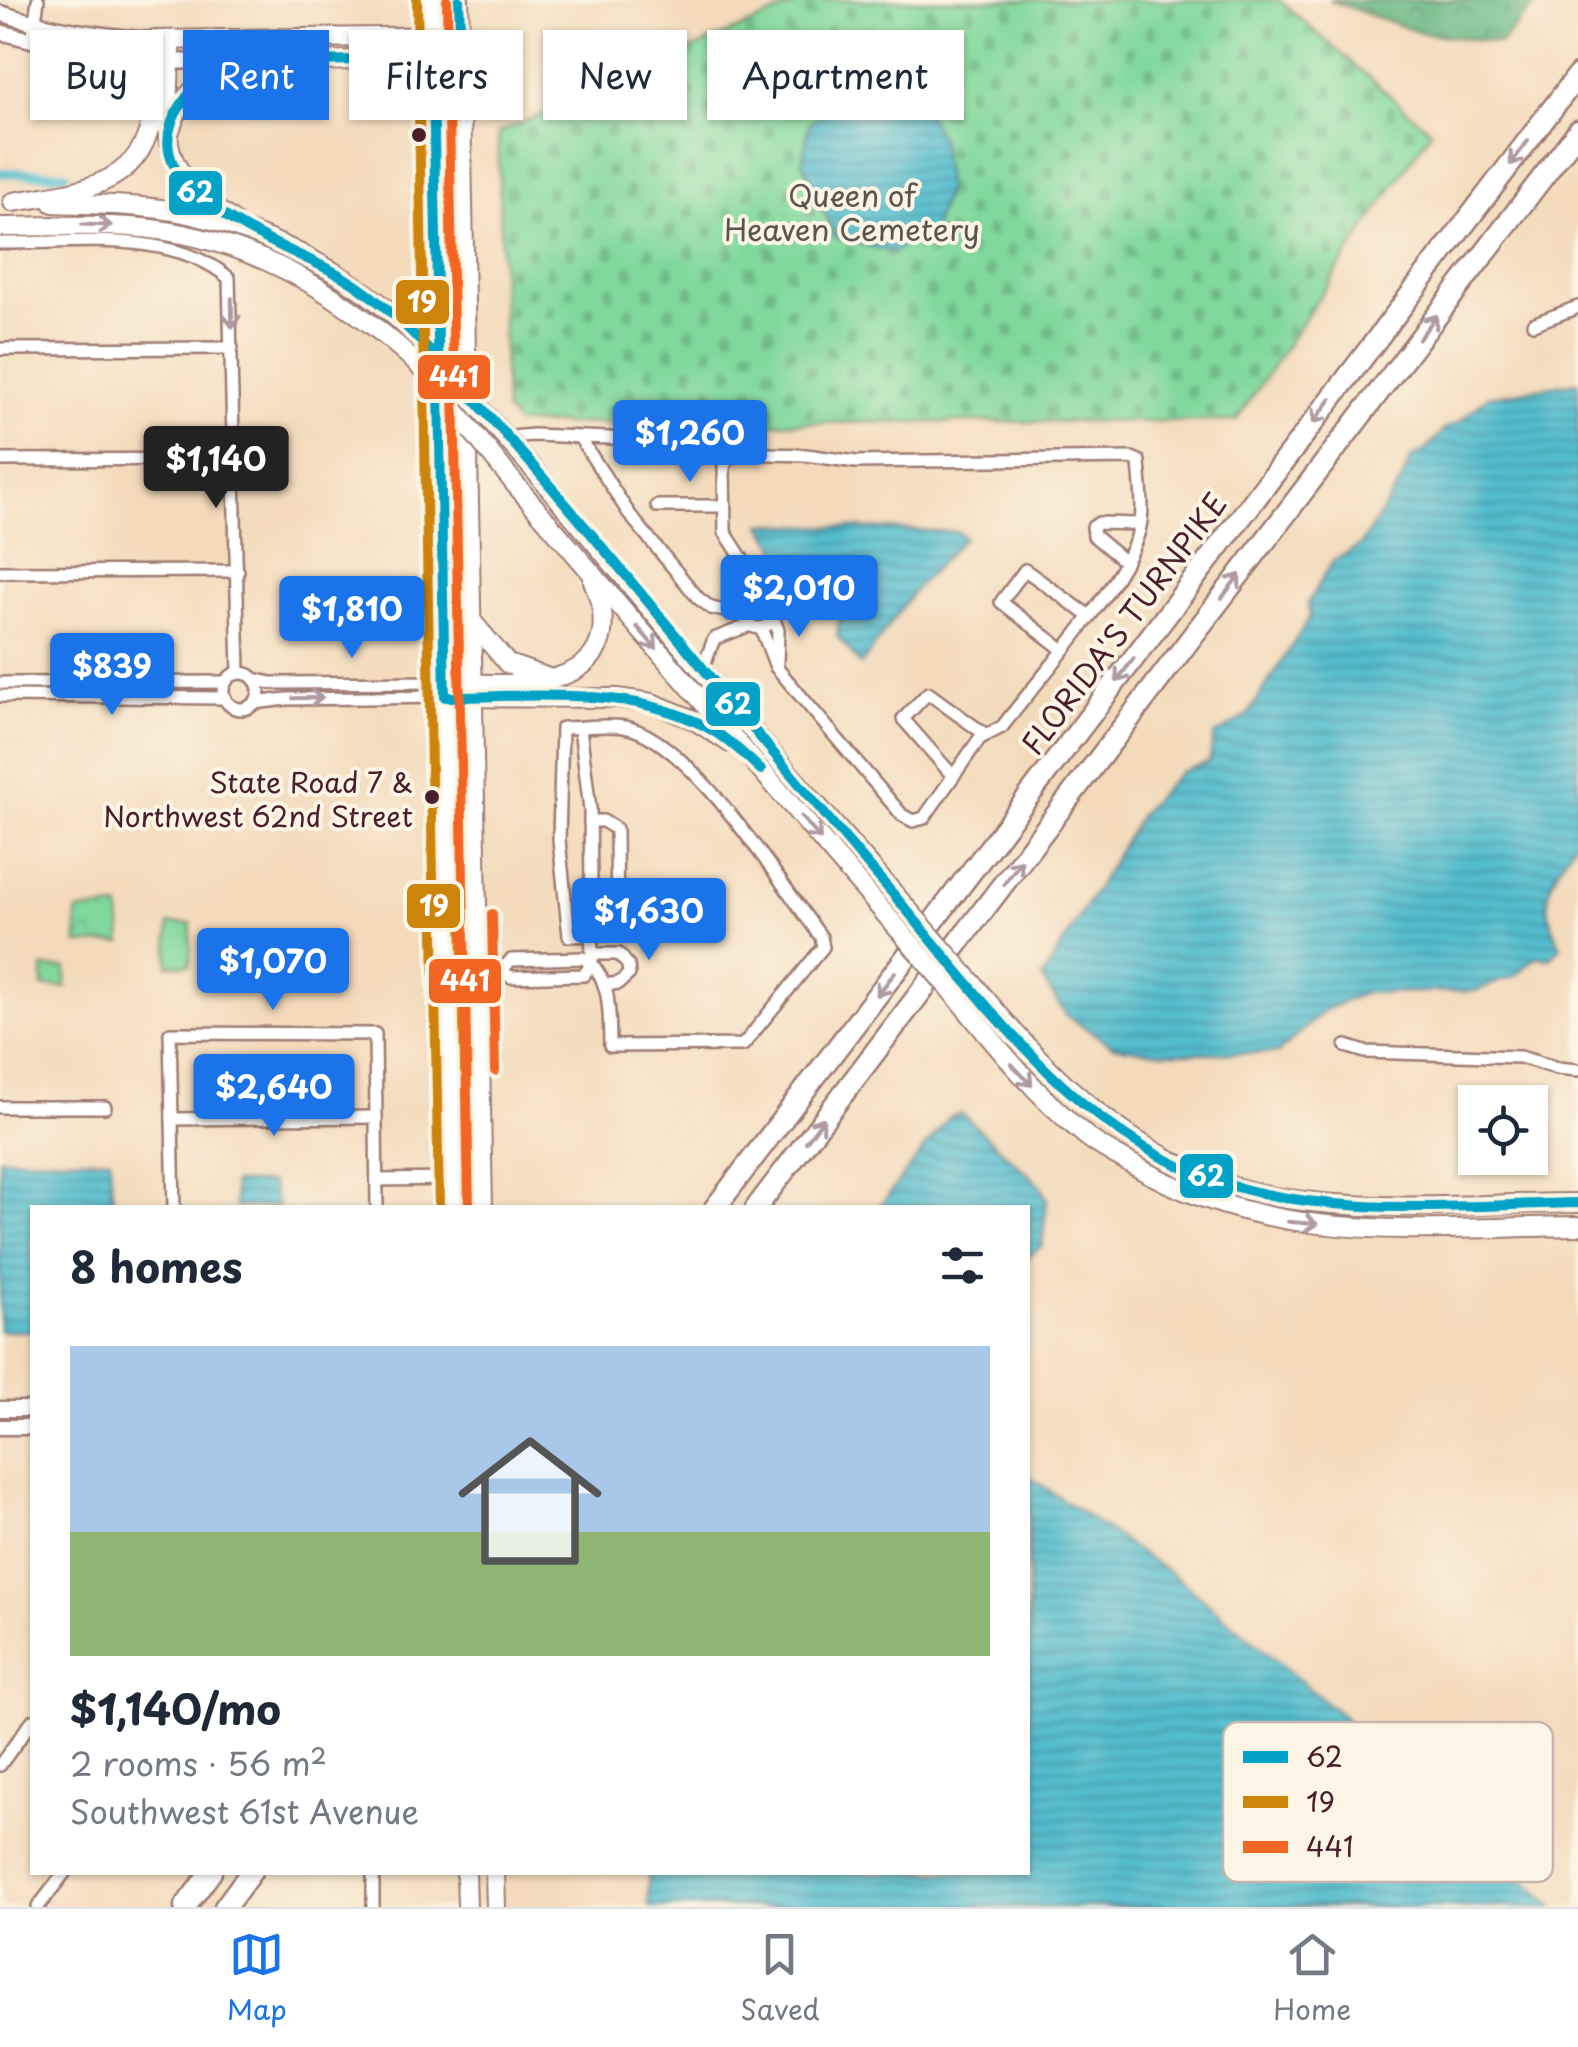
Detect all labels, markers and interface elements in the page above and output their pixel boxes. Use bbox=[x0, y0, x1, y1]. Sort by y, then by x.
chip: Buy bbox=[30, 30, 163, 120]
chip: Rent bbox=[183, 30, 329, 120]
chip: Filters bbox=[349, 30, 523, 120]
chip: New bbox=[543, 30, 687, 120]
chip: Apartment bbox=[707, 30, 964, 120]
unlabelled marker bbox=[409, 125, 429, 145]
one-way arrow bbox=[1509, 139, 1530, 166]
line badge: 62 bbox=[167, 169, 224, 217]
text: 62 bbox=[176, 169, 214, 212]
park label: Queen of Heaven Cemetery bbox=[724, 172, 980, 251]
one-way arrow bbox=[81, 216, 113, 235]
line badge: 19 bbox=[394, 278, 451, 326]
text: 19 bbox=[407, 279, 437, 322]
one-way arrow bbox=[222, 296, 241, 328]
one-way arrow bbox=[1418, 314, 1439, 341]
line badge: 441 bbox=[416, 353, 492, 401]
text: 441 bbox=[429, 354, 479, 397]
one-way arrow bbox=[1312, 397, 1333, 424]
pin: $1,260 bbox=[609, 400, 771, 485]
text: $1,260 bbox=[635, 408, 745, 456]
pin: $1,140 bbox=[135, 426, 297, 511]
text: $1,140 bbox=[166, 434, 266, 482]
street label: FLORIDA'S TURNPIKE bbox=[1009, 482, 1237, 764]
pin: $2,010 bbox=[718, 555, 880, 640]
text: $2,010 bbox=[743, 563, 855, 611]
one-way arrow bbox=[1220, 573, 1242, 599]
pin: $1,810 bbox=[271, 576, 433, 661]
text: $1,810 bbox=[301, 584, 403, 632]
one-way arrow bbox=[636, 624, 658, 650]
pin: $839 bbox=[53, 633, 171, 718]
text: $839 bbox=[72, 641, 152, 689]
one-way arrow bbox=[1115, 656, 1136, 683]
line badge: 62 bbox=[704, 680, 762, 728]
text: 62 bbox=[714, 681, 752, 724]
one-way arrow bbox=[291, 689, 323, 708]
place label: State Road 7 & Northwest 62nd Street bbox=[103, 760, 413, 837]
marker: State Road 7 & Northwest 62nd Street bbox=[422, 787, 442, 807]
one-way arrow bbox=[799, 815, 822, 840]
one-way arrow bbox=[1002, 859, 1023, 886]
pin: $1,630 bbox=[568, 878, 730, 963]
line badge: 19 bbox=[405, 882, 462, 930]
text: 19 bbox=[419, 883, 449, 926]
text: $1,630 bbox=[594, 886, 704, 934]
pin: $1,070 bbox=[192, 928, 354, 1013]
text: $1,070 bbox=[219, 936, 327, 984]
line badge: 441 bbox=[427, 957, 503, 1005]
text: 441 bbox=[440, 958, 490, 1001]
one-way arrow bbox=[875, 970, 896, 997]
pin: $2,640 bbox=[193, 1054, 355, 1139]
text: $2,640 bbox=[215, 1062, 333, 1110]
one-way arrow bbox=[1010, 1062, 1033, 1087]
map controls bbox=[1458, 1085, 1548, 1175]
button: locate bbox=[1458, 1085, 1548, 1175]
one-way arrow bbox=[805, 1117, 826, 1144]
line badge: 62 bbox=[1178, 1152, 1235, 1200]
text: 62 bbox=[1187, 1153, 1225, 1196]
one-way arrow bbox=[1287, 1214, 1319, 1233]
text: 8 homes bbox=[70, 1234, 243, 1297]
icon: filters bbox=[935, 1238, 990, 1293]
icon: home bbox=[440, 1411, 620, 1591]
text: $1,140/mo bbox=[70, 1676, 281, 1739]
legend bbox=[1223, 1722, 1553, 1882]
text: 62 bbox=[1306, 1734, 1343, 1777]
text: 2 rooms · 56 m² bbox=[70, 1739, 327, 1787]
text: 19 bbox=[1306, 1779, 1335, 1822]
text: Southwest 61st Avenue bbox=[70, 1787, 419, 1835]
text: 441 bbox=[1306, 1824, 1354, 1867]
tab: Map bbox=[227, 1927, 287, 2030]
tab: Saved bbox=[740, 1927, 820, 2030]
tab: Home bbox=[1273, 1927, 1351, 2030]

